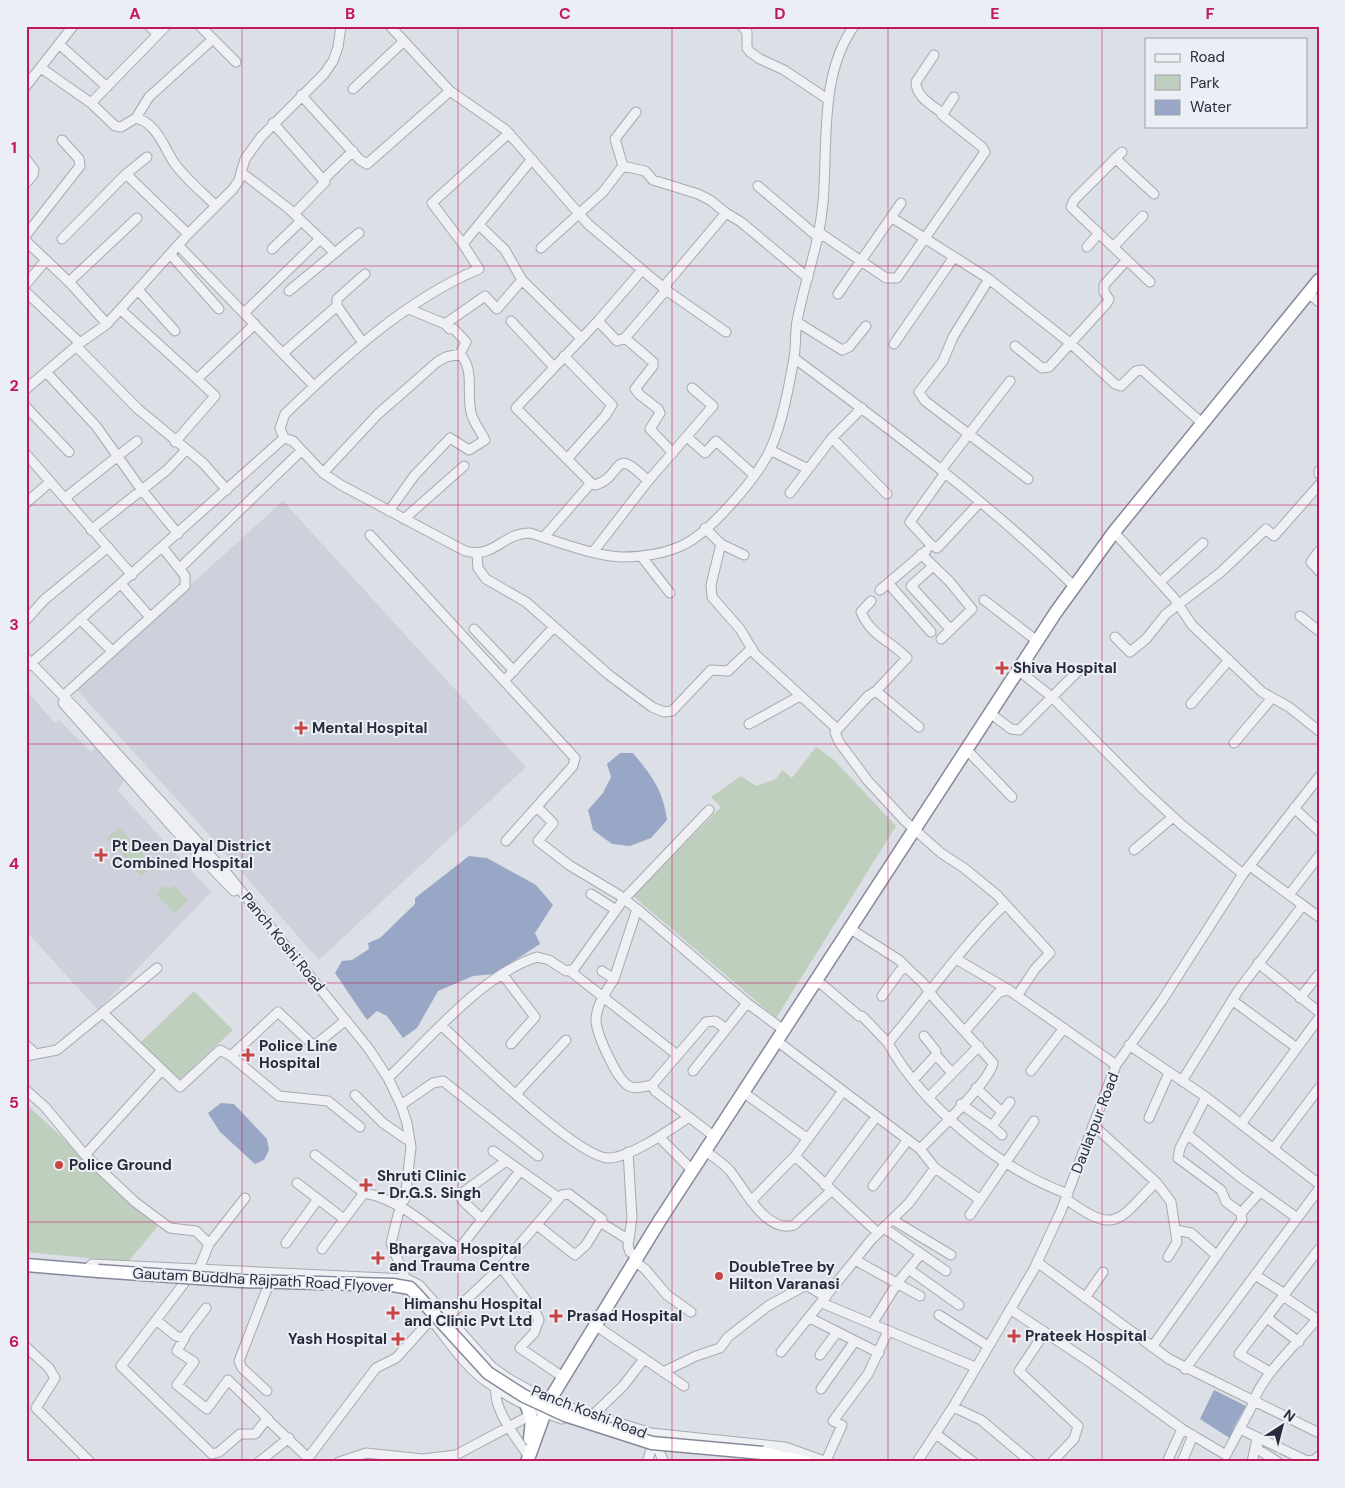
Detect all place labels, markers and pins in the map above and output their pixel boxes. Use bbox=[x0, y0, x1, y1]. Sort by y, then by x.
place label: Shiva Hospital bbox=[1013, 658, 1117, 678]
marker: Shiva Hospital bbox=[995, 661, 1009, 675]
place label: Mental Hospital bbox=[312, 718, 427, 738]
marker: Mental Hospital bbox=[294, 721, 308, 735]
place label: Pt Deen Dayal District Combined Hospital bbox=[112, 836, 271, 873]
marker: Pt Deen Dayal District Combined Hospital bbox=[94, 848, 108, 862]
place label: Police Line Hospital bbox=[259, 1036, 338, 1073]
marker: Police Line Hospital bbox=[241, 1048, 255, 1062]
place label: Police Ground bbox=[69, 1155, 172, 1175]
marker: Police Ground bbox=[53, 1159, 65, 1171]
place label: Shruti Clinic - Dr.G.S. Singh bbox=[377, 1166, 481, 1203]
marker: Shruti Clinic - Dr.G.S. Singh bbox=[359, 1178, 373, 1192]
place label: Bhargava Hospital and Trauma Centre bbox=[389, 1239, 530, 1276]
marker: Bhargava Hospital and Trauma Centre bbox=[371, 1251, 385, 1265]
place label: DoubleTree by Hilton Varanasi bbox=[729, 1257, 840, 1294]
marker: DoubleTree by Hilton Varanasi bbox=[713, 1270, 725, 1282]
place label: Himanshu Hospital and Clinic Pvt Ltd bbox=[404, 1294, 542, 1331]
marker: Himanshu Hospital and Clinic Pvt Ltd bbox=[386, 1306, 400, 1320]
place label: Prasad Hospital bbox=[567, 1306, 682, 1326]
marker: Prasad Hospital bbox=[549, 1309, 563, 1323]
place label: Prateek Hospital bbox=[1025, 1326, 1147, 1346]
place label: Yash Hospital bbox=[288, 1329, 387, 1349]
marker: Prateek Hospital bbox=[1007, 1329, 1021, 1343]
marker: Yash Hospital bbox=[391, 1332, 405, 1346]

